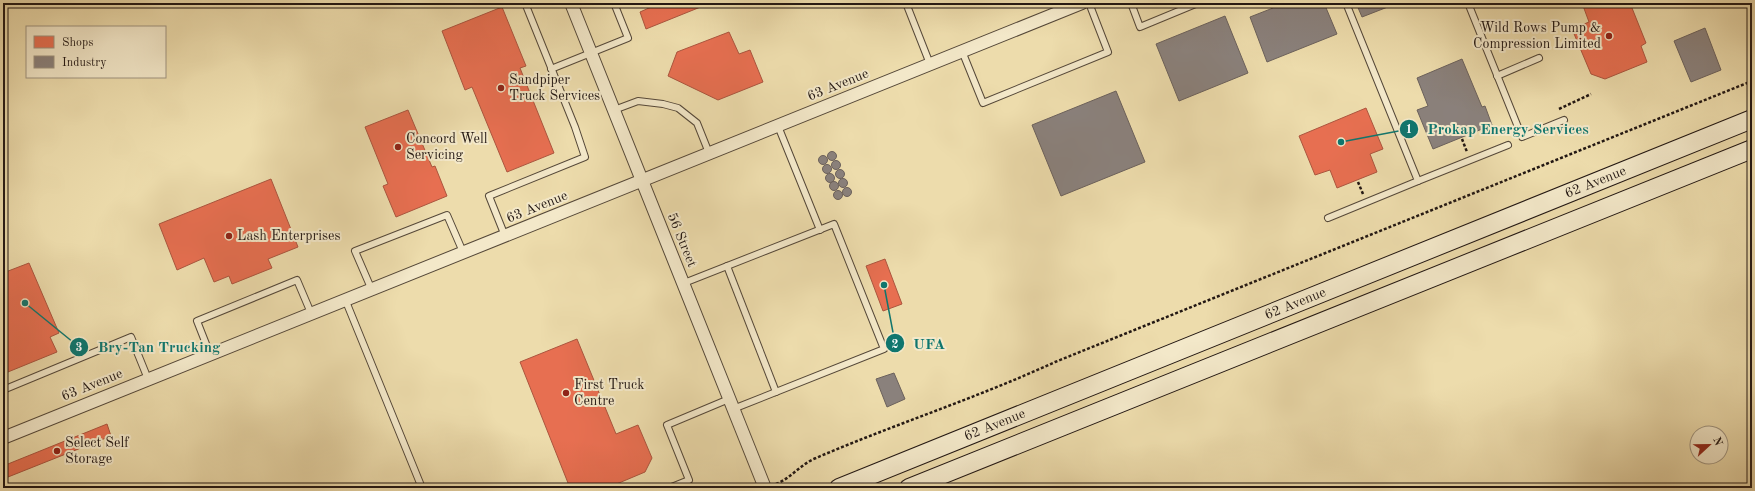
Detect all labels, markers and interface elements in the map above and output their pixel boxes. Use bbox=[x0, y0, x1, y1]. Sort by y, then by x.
place label: Wild Rows Pump & Compression Limited bbox=[1473, 21, 1601, 51]
legend bbox=[26, 26, 166, 78]
marker: Wild Rows Pump & Compression Limited bbox=[1604, 31, 1614, 41]
text: Shops bbox=[62, 37, 93, 49]
text: Industry bbox=[62, 57, 107, 69]
street label: 63 Avenue bbox=[805, 66, 871, 104]
place label: Sandpiper Truck Services bbox=[509, 73, 600, 103]
marker: Sandpiper Truck Services bbox=[496, 83, 506, 93]
callout: Prokap Energy Services bbox=[1399, 115, 1596, 142]
text: Prokap Energy Services bbox=[1427, 123, 1589, 138]
text: 1 bbox=[1406, 124, 1412, 136]
place label: Concord Well Servicing bbox=[406, 132, 488, 162]
marker: Concord Well Servicing bbox=[393, 142, 403, 152]
street label: 62 Avenue bbox=[1563, 164, 1628, 201]
street label: 63 Avenue bbox=[504, 188, 570, 226]
street label: 56 Street bbox=[665, 211, 699, 269]
place label: Lash Enterprises bbox=[237, 229, 341, 243]
marker: Lash Enterprises bbox=[224, 231, 234, 241]
street label: 62 Avenue bbox=[1263, 285, 1328, 322]
callout: UFA bbox=[885, 330, 953, 357]
callout: Bry-Tan Trucking bbox=[69, 333, 228, 360]
text: UFA bbox=[913, 338, 945, 353]
text: 2 bbox=[892, 339, 899, 351]
text: Bry-Tan Trucking bbox=[98, 341, 221, 356]
text: 3 bbox=[76, 342, 83, 354]
street label: 63 Avenue bbox=[59, 366, 125, 404]
place label: First Truck Centre bbox=[574, 378, 644, 408]
marker: First Truck Centre bbox=[561, 388, 571, 398]
street label: 62 Avenue bbox=[962, 406, 1027, 444]
north arrow bbox=[1689, 425, 1729, 465]
place label: Select Self Storage bbox=[65, 436, 130, 466]
text: N bbox=[1710, 436, 1724, 448]
marker: Select Self Storage bbox=[52, 446, 62, 456]

